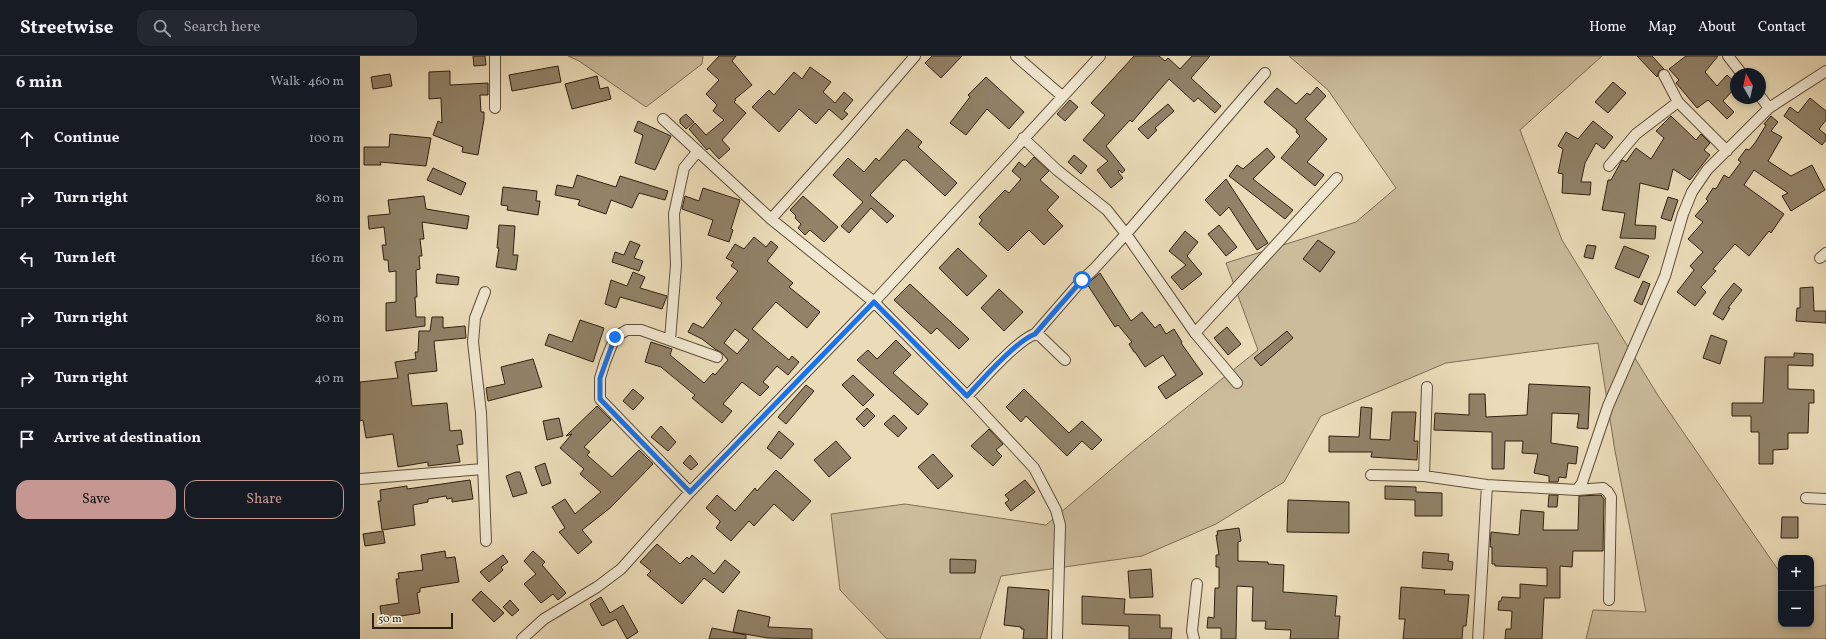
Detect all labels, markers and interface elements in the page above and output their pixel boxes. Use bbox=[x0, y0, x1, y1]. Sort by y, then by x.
search box bbox=[137, 10, 417, 46]
text: Streetwise bbox=[20, 15, 113, 41]
icon: search bbox=[151, 17, 173, 39]
text: Search here bbox=[183, 17, 260, 38]
text: Home bbox=[1589, 18, 1626, 37]
text: Map bbox=[1648, 18, 1676, 37]
text: About bbox=[1698, 18, 1736, 37]
text: Contact bbox=[1758, 18, 1806, 37]
north arrow bbox=[1730, 68, 1766, 104]
text: 6 min bbox=[16, 71, 62, 94]
text: Walk · 460 m bbox=[271, 73, 344, 91]
icon: ahead bbox=[16, 128, 38, 150]
text: Continue bbox=[54, 128, 119, 149]
text: 100 m bbox=[309, 130, 344, 148]
icon: right bbox=[16, 188, 38, 210]
text: Turn right bbox=[54, 188, 128, 209]
text: 80 m bbox=[315, 190, 344, 208]
icon: left bbox=[16, 248, 38, 270]
text: Turn left bbox=[54, 248, 116, 269]
text: 160 m bbox=[310, 250, 344, 268]
route start bbox=[1073, 271, 1091, 289]
icon: right bbox=[16, 308, 38, 330]
text: Turn right bbox=[54, 308, 128, 329]
text: 80 m bbox=[315, 310, 344, 328]
route end bbox=[606, 328, 624, 346]
icon: right bbox=[16, 368, 38, 390]
text: Turn right bbox=[54, 368, 128, 389]
text: 40 m bbox=[315, 370, 344, 388]
icon: arrive bbox=[16, 428, 38, 450]
text: Arrive at destination bbox=[54, 428, 201, 449]
button: Save bbox=[16, 480, 176, 519]
button: Share bbox=[184, 480, 344, 519]
map controls bbox=[1778, 555, 1814, 627]
button: + bbox=[1778, 555, 1814, 591]
button: − bbox=[1778, 591, 1814, 627]
scale bar bbox=[372, 611, 453, 630]
text: 50 m bbox=[378, 612, 402, 627]

